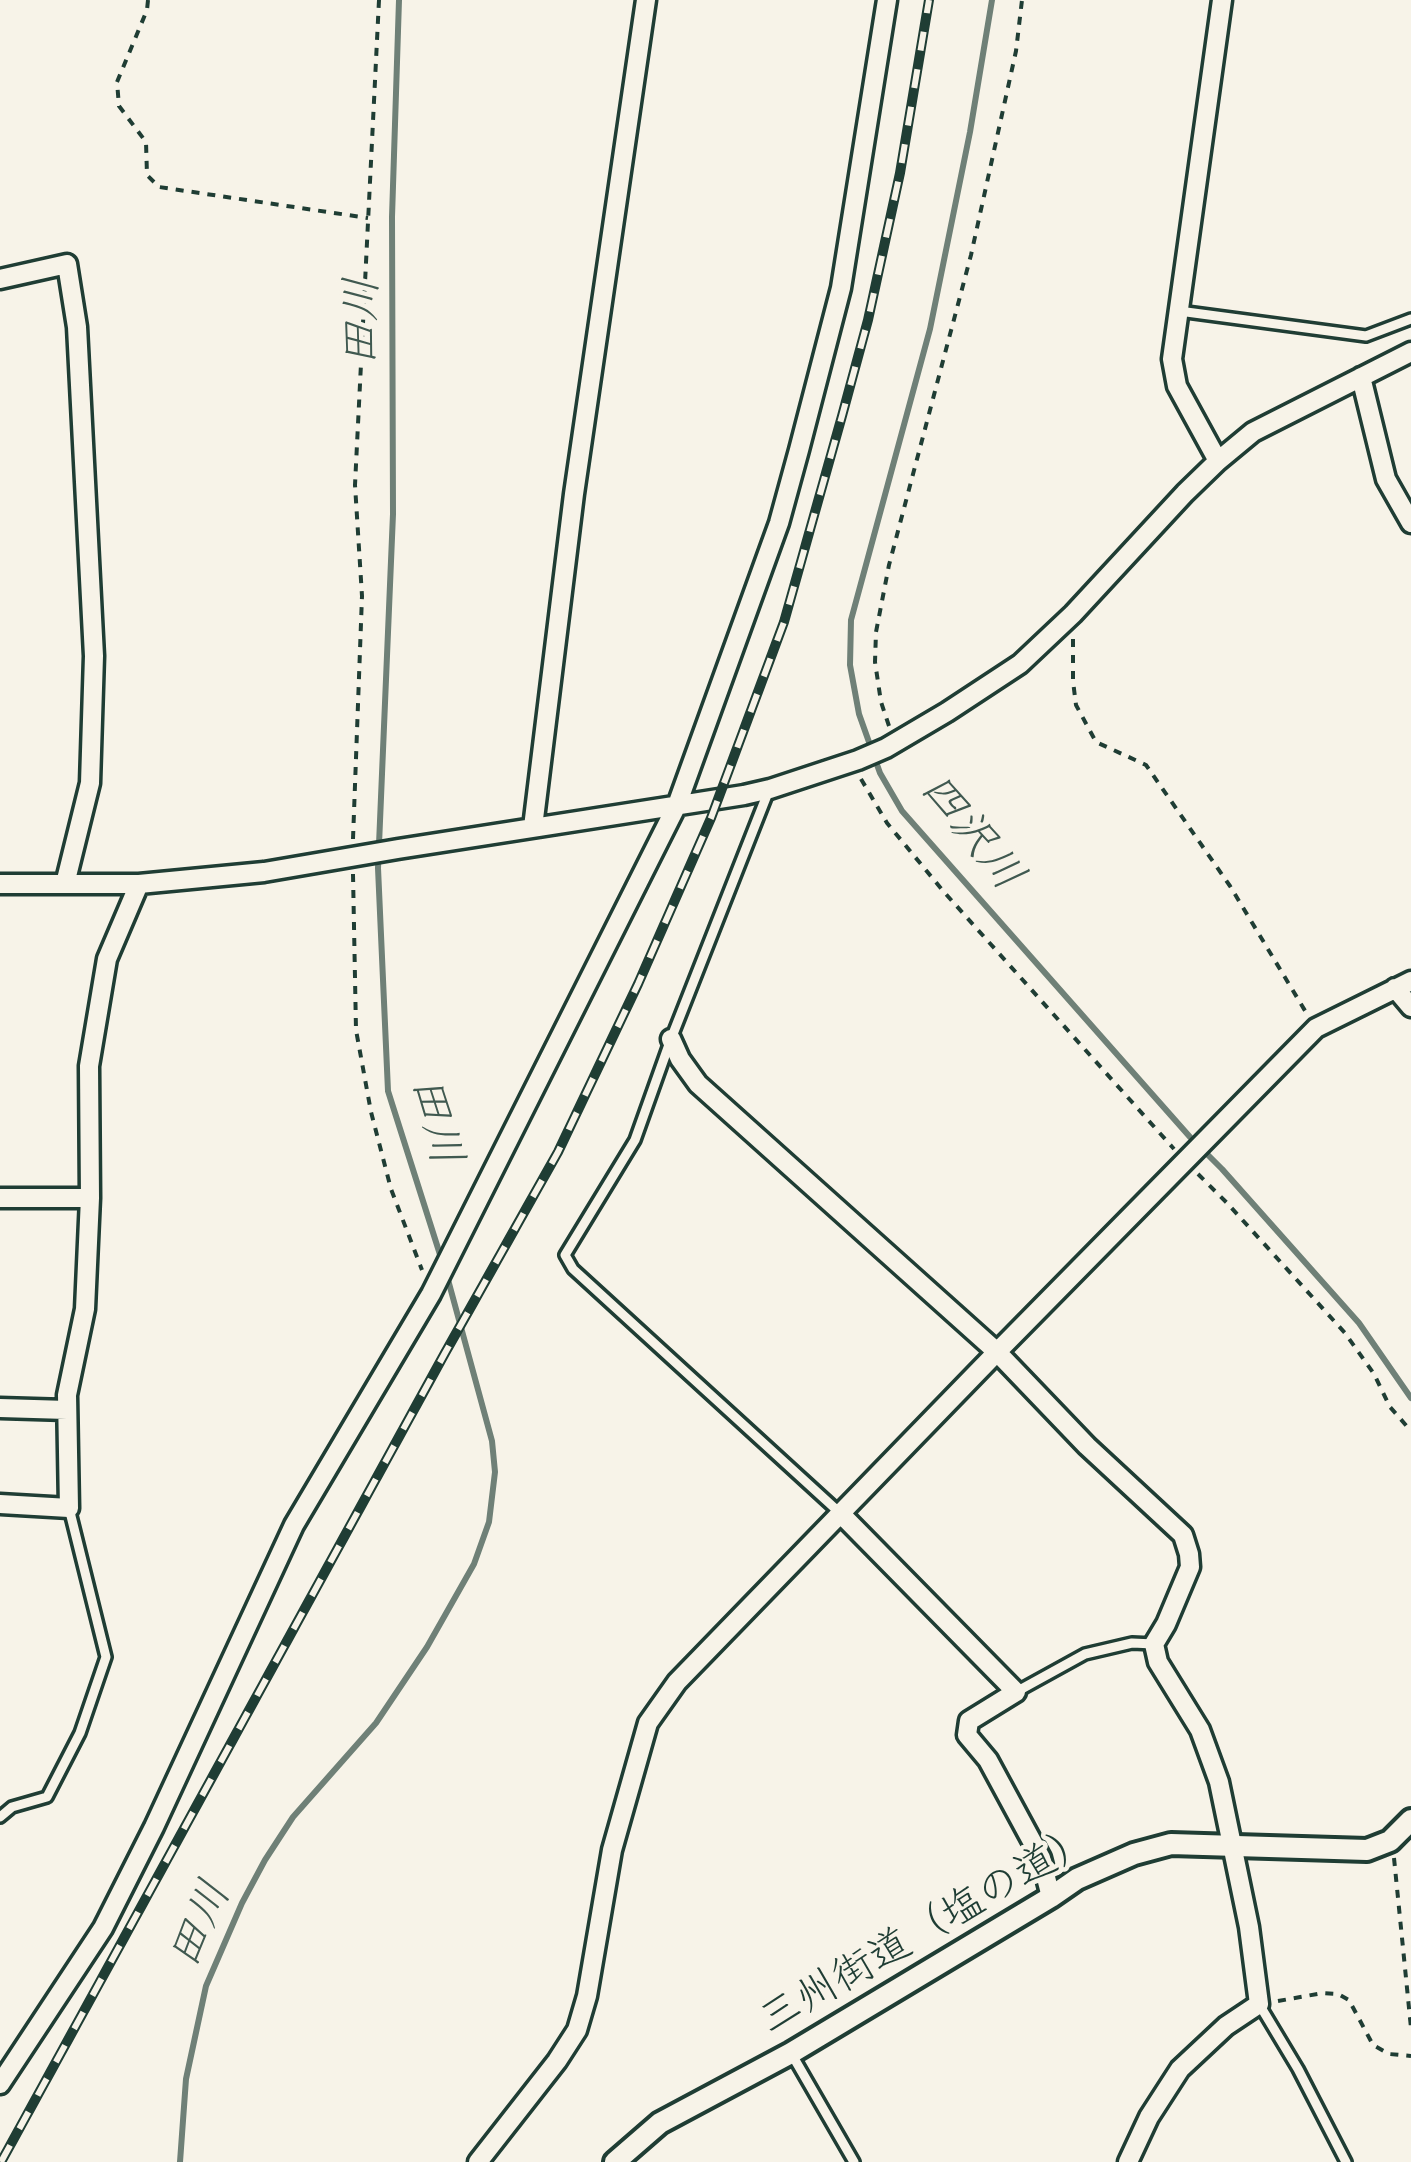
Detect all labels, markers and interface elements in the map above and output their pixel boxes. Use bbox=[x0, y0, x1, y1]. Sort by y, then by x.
water label: 田川 bbox=[335, 277, 391, 367]
water label: 四沢川 bbox=[908, 764, 1034, 902]
water label: 田川 bbox=[397, 1071, 473, 1171]
street label: 三州街道（塩の道） bbox=[751, 1814, 1103, 2046]
water label: 田川 bbox=[158, 1873, 244, 1977]

